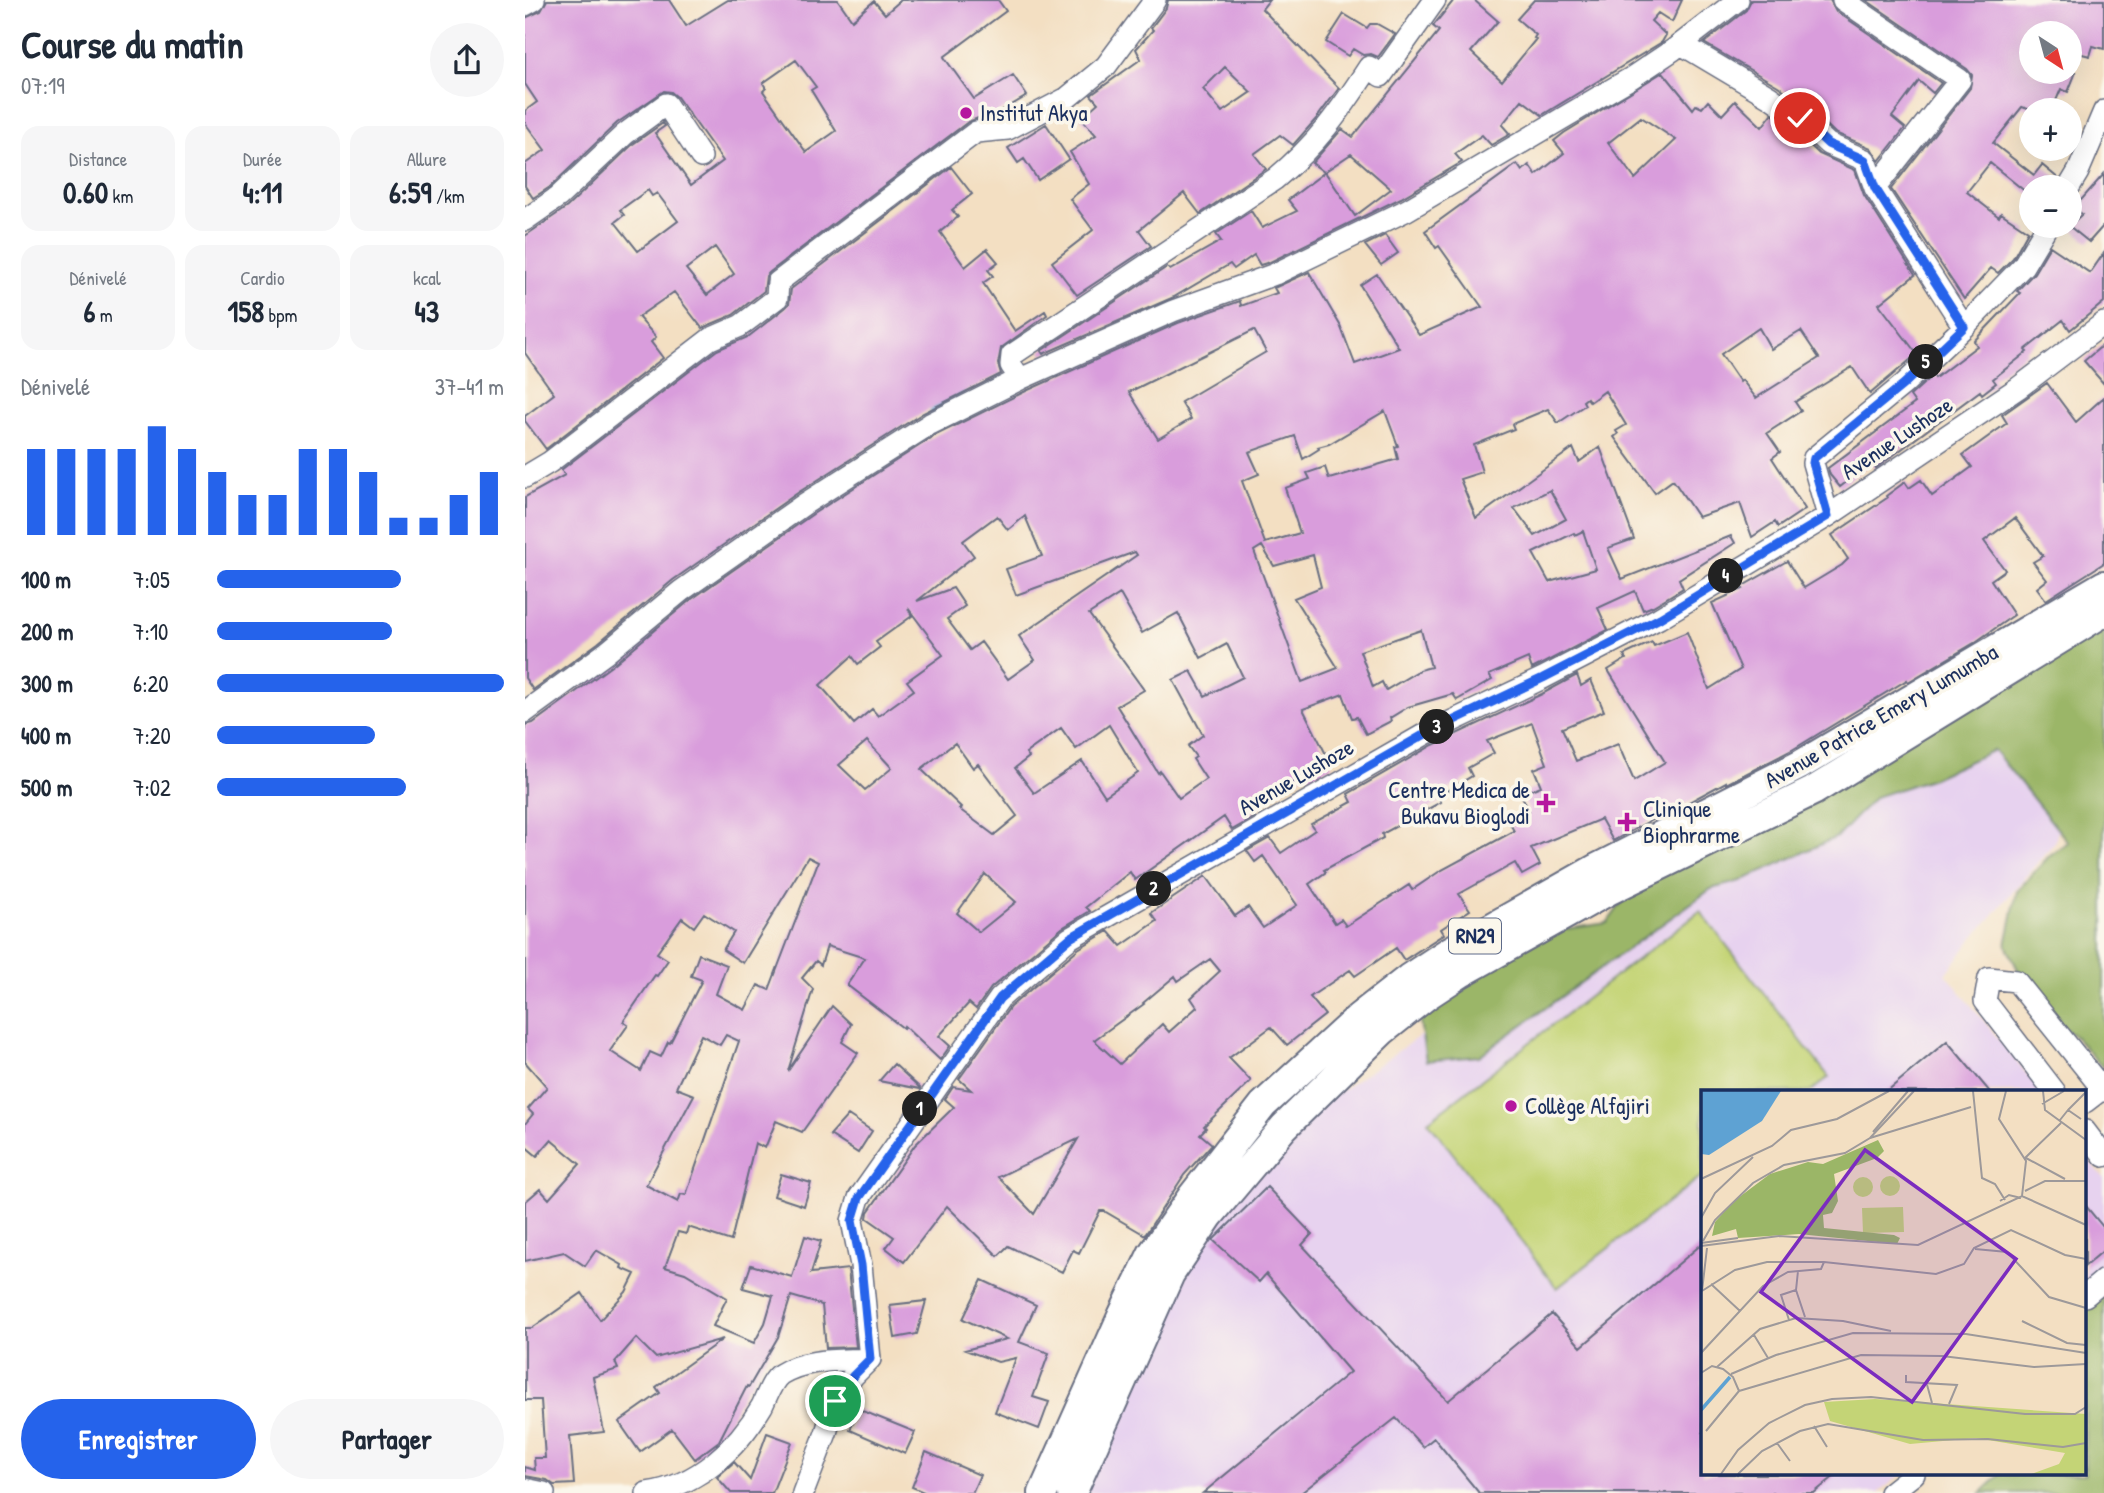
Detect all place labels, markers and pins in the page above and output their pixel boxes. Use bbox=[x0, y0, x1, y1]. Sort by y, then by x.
pin bbox=[1770, 88, 1830, 148]
place label: Institut Akya bbox=[980, 97, 1088, 128]
marker: Institut Akya bbox=[958, 105, 974, 121]
pin: 5 bbox=[1909, 344, 1943, 380]
pin: 4 bbox=[1709, 558, 1743, 594]
pin: 3 bbox=[1419, 710, 1455, 744]
place label: Centre Medica de Bukavu Bioglodi bbox=[1388, 774, 1530, 831]
marker: Centre Medica de Bukavu Bioglodi bbox=[1536, 793, 1556, 813]
place label: Clinique Biophrarme bbox=[1643, 793, 1740, 850]
marker: Clinique Biophrarme bbox=[1617, 812, 1637, 832]
pin: 2 bbox=[1137, 872, 1171, 906]
place label: Collège Alfajiri bbox=[1525, 1090, 1650, 1121]
pin: 1 bbox=[903, 1092, 937, 1126]
marker: Collège Alfajiri bbox=[1503, 1098, 1519, 1114]
pin bbox=[805, 1371, 865, 1431]

